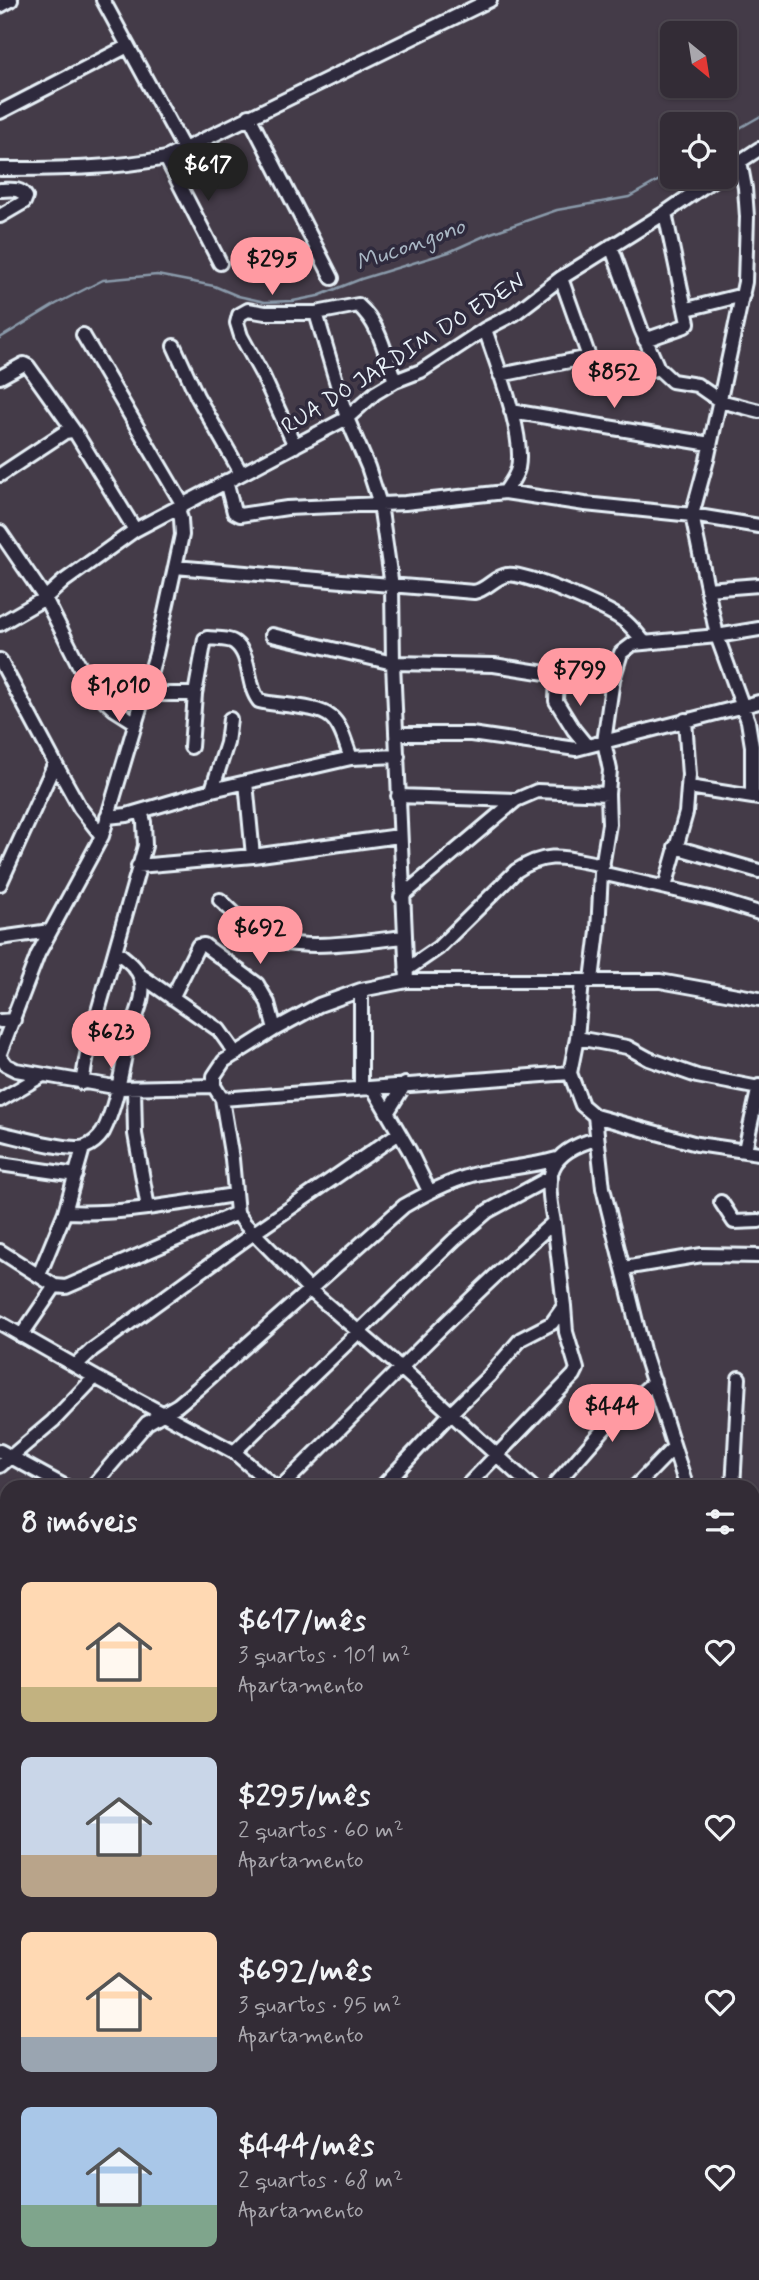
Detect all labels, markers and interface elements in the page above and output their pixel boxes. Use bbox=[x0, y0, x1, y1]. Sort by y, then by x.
north arrow bbox=[660, 21, 737, 98]
map controls bbox=[660, 21, 737, 189]
button: locate bbox=[660, 112, 737, 189]
pin: $617 bbox=[167, 144, 249, 203]
text: $617 bbox=[184, 151, 232, 181]
water label: Mucongono bbox=[352, 211, 470, 280]
pin: $295 bbox=[231, 238, 313, 297]
text: $295 bbox=[246, 245, 298, 275]
street label: RUA DO JARDIM DO EDEN bbox=[276, 267, 532, 442]
pin: $852 bbox=[573, 350, 655, 410]
text: $852 bbox=[588, 358, 640, 388]
pin: $799 bbox=[539, 648, 621, 708]
text: $799 bbox=[553, 656, 607, 686]
pin: $1,010 bbox=[62, 664, 176, 724]
text: $1,010 bbox=[87, 672, 151, 702]
pin: $692 bbox=[219, 906, 301, 966]
text: $692 bbox=[234, 914, 286, 944]
pin: $623 bbox=[70, 1010, 152, 1070]
text: $623 bbox=[88, 1018, 134, 1048]
pin: $444 bbox=[571, 1384, 653, 1444]
text: $444 bbox=[585, 1392, 639, 1422]
text: 8 imóveis bbox=[21, 1503, 137, 1542]
icon: filters bbox=[701, 1503, 739, 1541]
text: $617/mês bbox=[238, 1602, 366, 1641]
icon: home bbox=[77, 1610, 161, 1694]
icon: heart bbox=[701, 1633, 739, 1671]
text: 3 quartos · 101 m² bbox=[238, 1641, 410, 1671]
text: Apartamento bbox=[238, 1671, 364, 1701]
text: $295/mês bbox=[238, 1777, 370, 1816]
icon: home bbox=[77, 1785, 161, 1869]
icon: heart bbox=[701, 1808, 739, 1846]
text: 2 quartos · 60 m² bbox=[238, 1816, 404, 1846]
text: Apartamento bbox=[238, 1846, 364, 1876]
text: $692/mês bbox=[238, 1952, 372, 1991]
icon: home bbox=[77, 1960, 161, 2044]
icon: heart bbox=[701, 1983, 739, 2021]
text: 3 quartos · 95 m² bbox=[238, 1991, 402, 2021]
text: Apartamento bbox=[238, 2021, 364, 2051]
text: $444/mês bbox=[238, 2127, 374, 2166]
icon: home bbox=[77, 2135, 161, 2219]
icon: heart bbox=[701, 2158, 739, 2196]
text: 2 quartos · 68 m² bbox=[238, 2166, 403, 2196]
text: Apartamento bbox=[238, 2196, 364, 2226]

